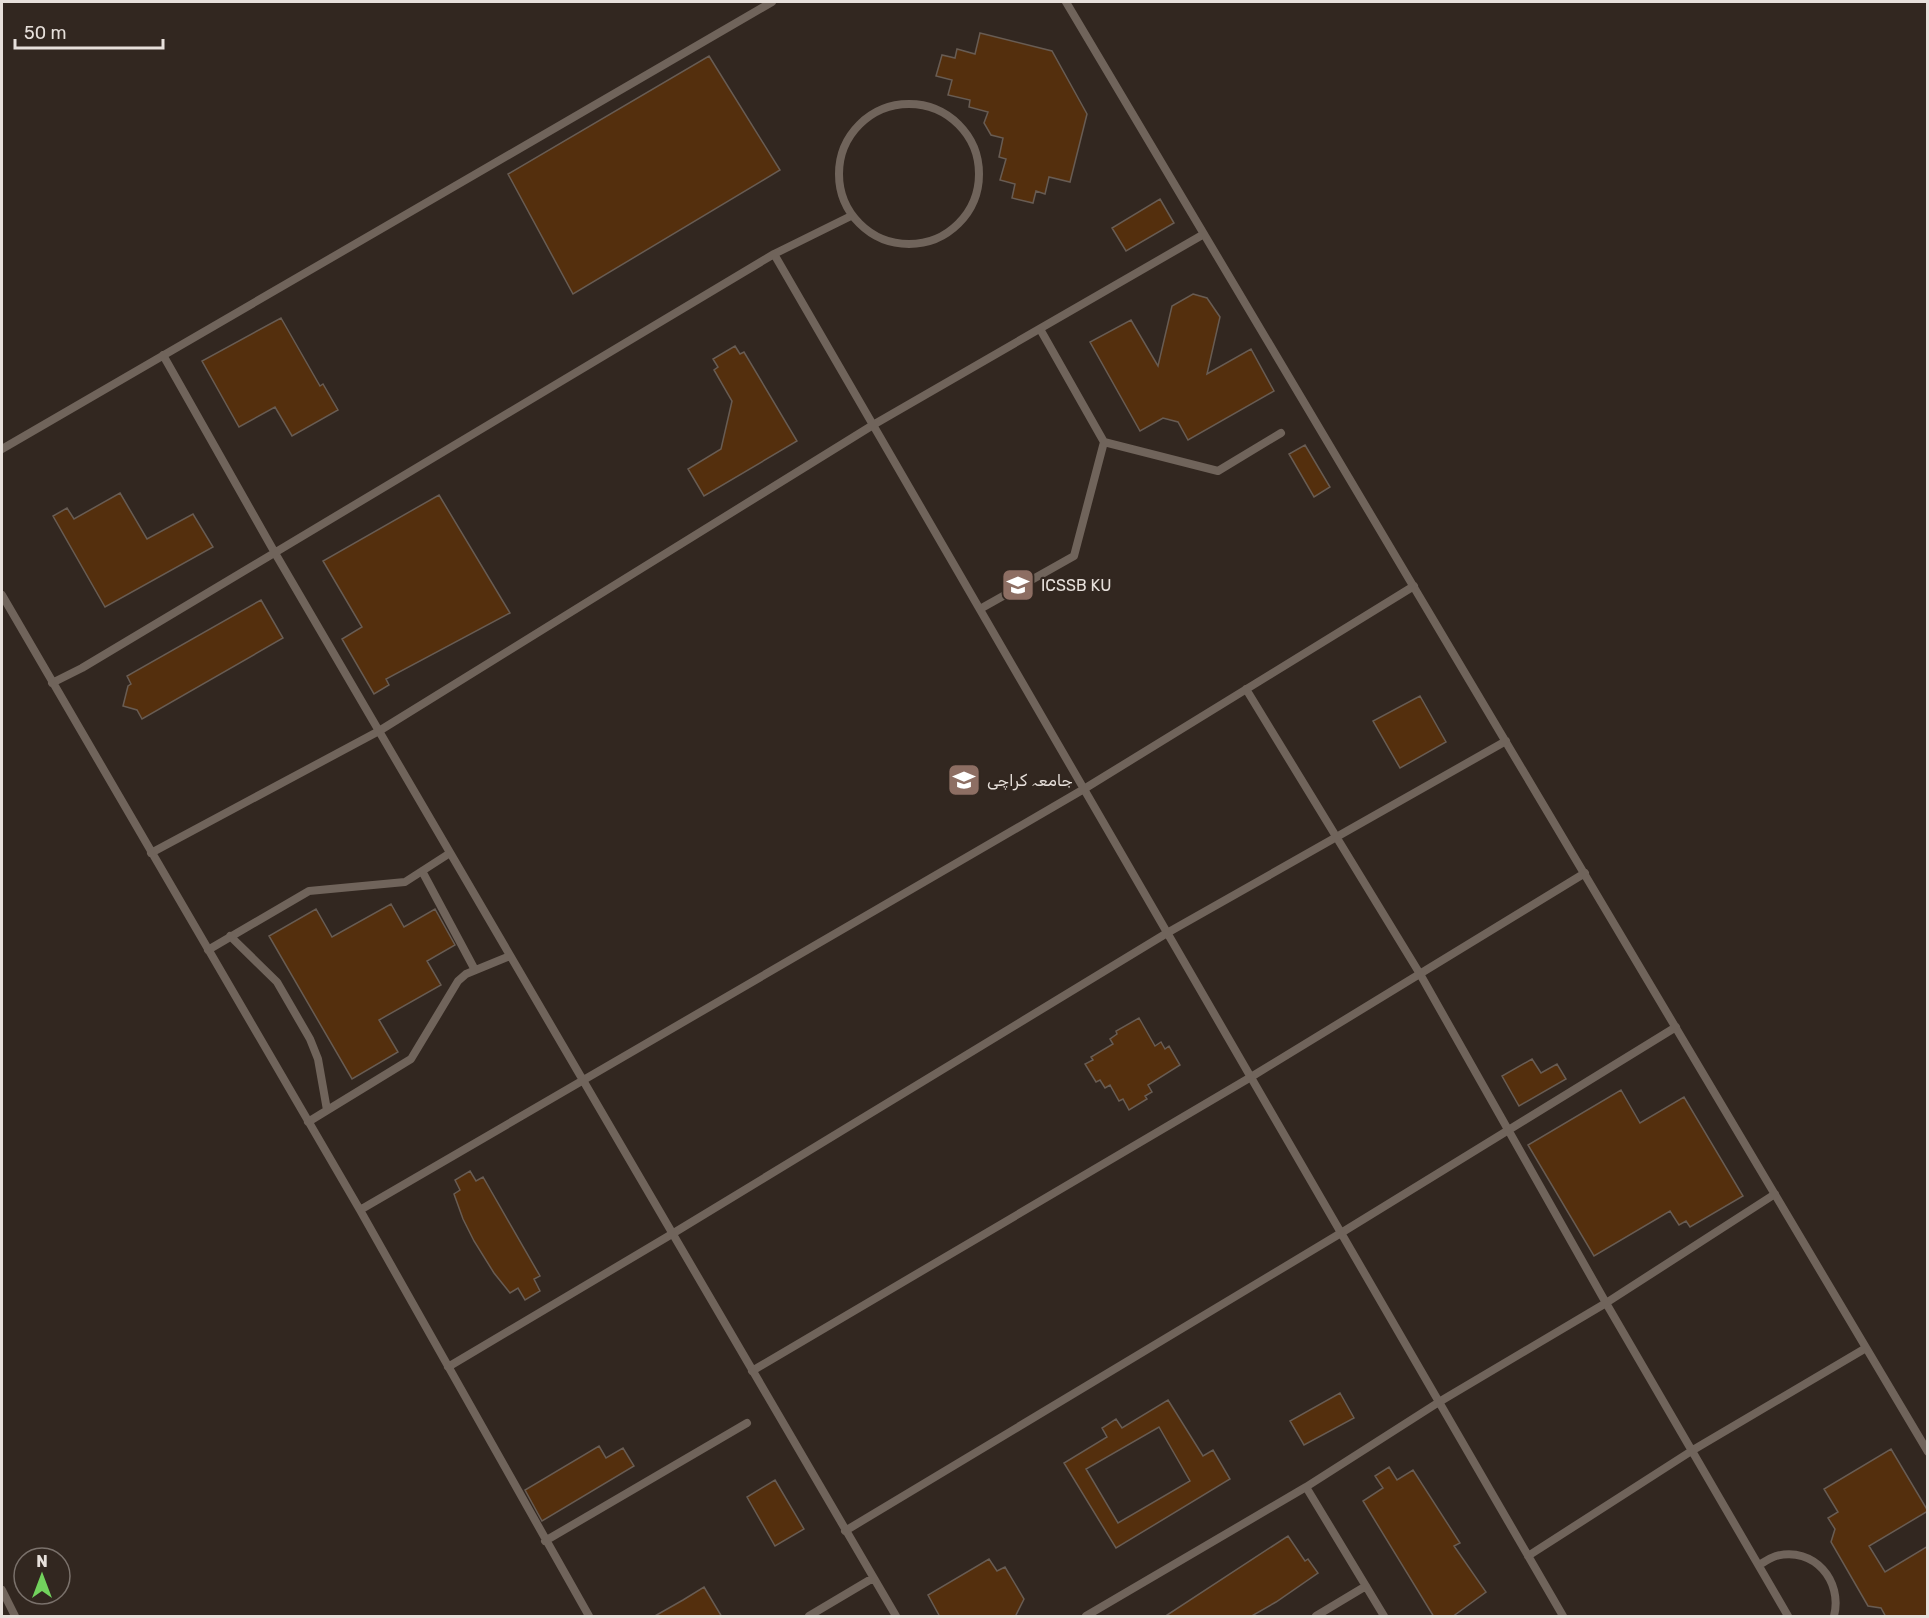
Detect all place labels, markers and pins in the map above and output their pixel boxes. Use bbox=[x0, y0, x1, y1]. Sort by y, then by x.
school or university icon: ICSSB KU bbox=[1000, 567, 1036, 603]
place label: ICSSB KU bbox=[1041, 576, 1111, 595]
school or university icon: جامعہ کراچی bbox=[946, 762, 982, 798]
place label: جامعہ کراچی bbox=[987, 771, 1073, 791]

